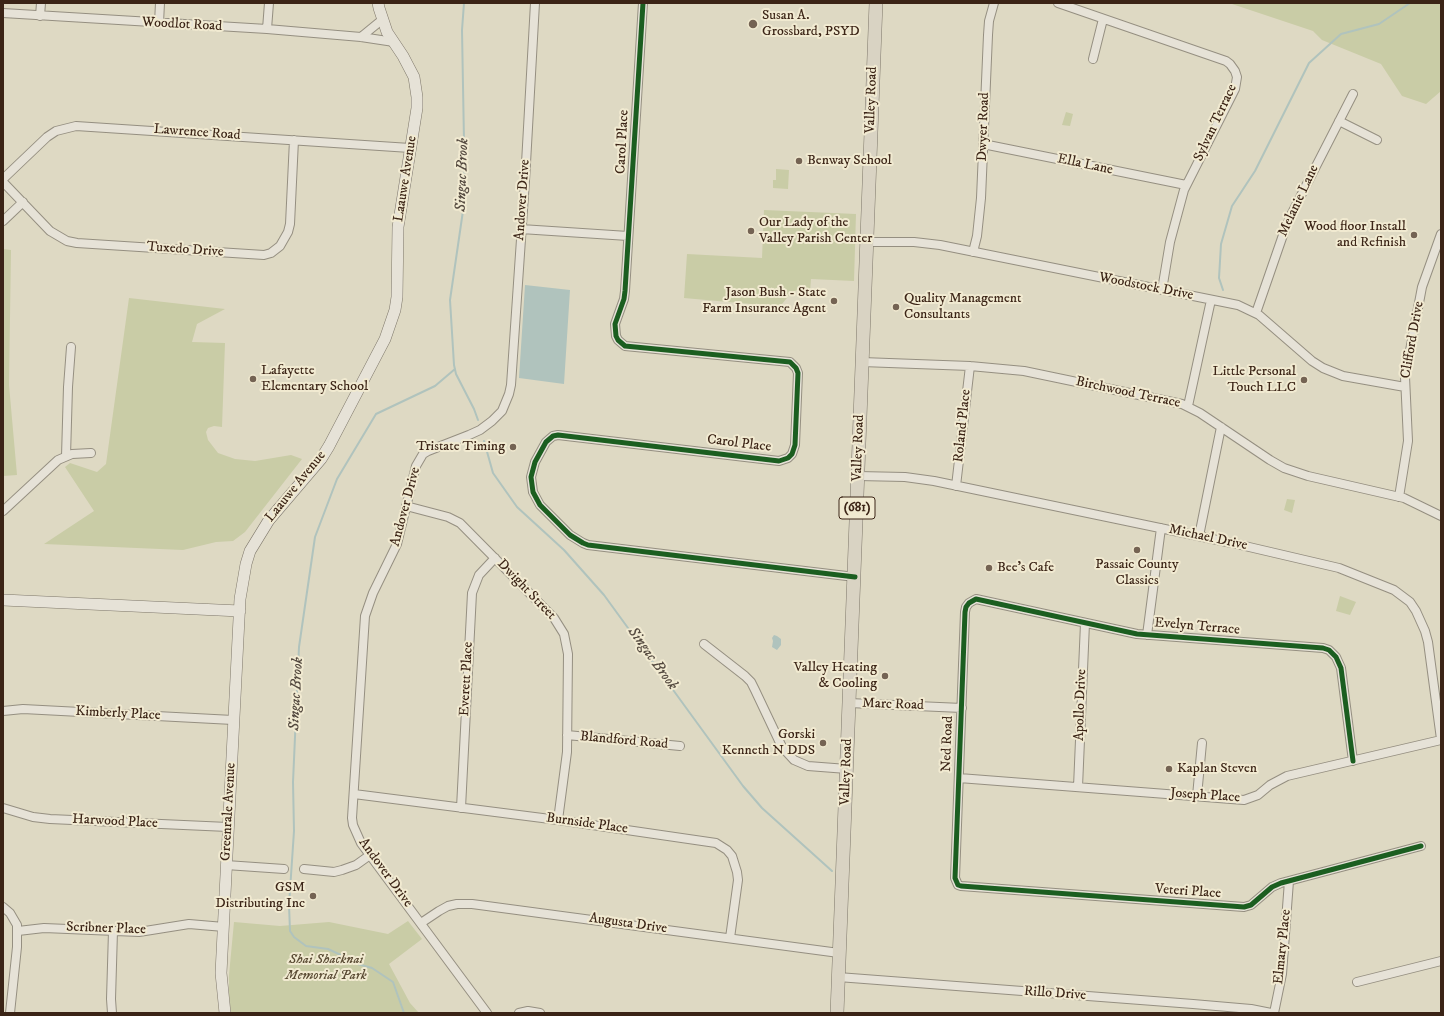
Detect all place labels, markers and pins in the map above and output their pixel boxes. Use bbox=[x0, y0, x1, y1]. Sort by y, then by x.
place label: Susan A. Grossbard, PSYD bbox=[762, 8, 860, 40]
marker: Susan A. Grossbard, PSYD bbox=[747, 18, 759, 30]
place label: Benway School bbox=[807, 153, 892, 169]
marker: Benway School bbox=[794, 156, 804, 166]
place label: Our Lady of the Valley Parish Center bbox=[759, 215, 872, 248]
place label: Wood floor Install and Refinish bbox=[1304, 219, 1406, 252]
marker: Our Lady of the Valley Parish Center bbox=[746, 226, 756, 236]
marker: Wood floor Install and Refinish bbox=[1409, 230, 1419, 240]
place label: Jason Bush - State Farm Insurance Agent bbox=[702, 285, 826, 318]
place label: Quality Management Consultants bbox=[904, 291, 1022, 324]
marker: Jason Bush - State Farm Insurance Agent bbox=[829, 296, 839, 306]
marker: Quality Management Consultants bbox=[891, 302, 901, 312]
place label: Lafayette Elementary School bbox=[261, 363, 368, 396]
place label: Little Personal Touch LLC bbox=[1213, 364, 1296, 396]
marker: Lafayette Elementary School bbox=[248, 374, 258, 384]
marker: Little Personal Touch LLC bbox=[1299, 375, 1309, 385]
place label: Tristate Timing bbox=[416, 439, 505, 455]
marker: Tristate Timing bbox=[508, 442, 518, 452]
marker: Passaic County Classics bbox=[1132, 545, 1142, 555]
place label: Passaic County Classics bbox=[1095, 557, 1179, 590]
place label: Bee's Cafe bbox=[997, 560, 1054, 576]
marker: Bee's Cafe bbox=[984, 563, 994, 573]
place label: Valley Heating & Cooling bbox=[794, 660, 877, 692]
marker: Valley Heating & Cooling bbox=[880, 671, 890, 681]
place label: Gorski Kenneth N DDS bbox=[722, 727, 815, 760]
marker: Gorski Kenneth N DDS bbox=[818, 738, 828, 748]
place label: Kaplan Steven bbox=[1177, 761, 1257, 777]
marker: Kaplan Steven bbox=[1164, 764, 1174, 774]
place label: GSM Distributing Inc bbox=[215, 880, 305, 912]
marker: GSM Distributing Inc bbox=[308, 891, 318, 901]

